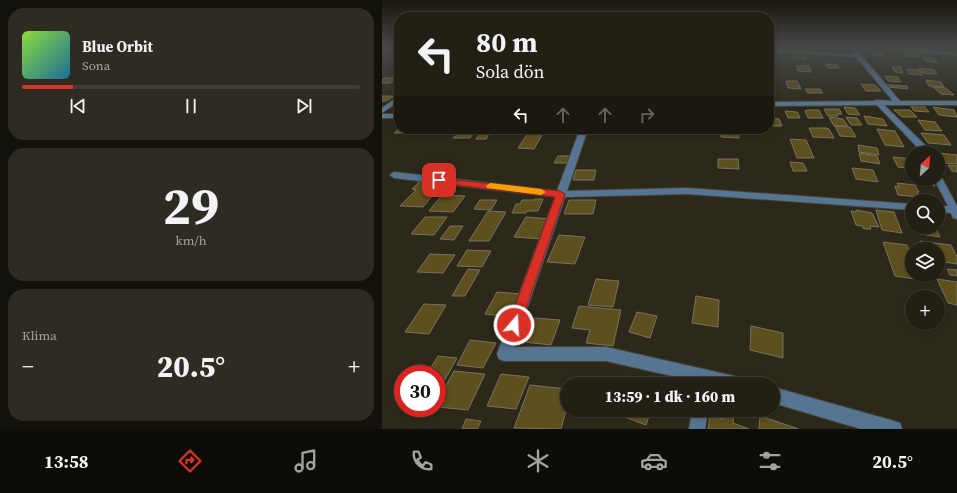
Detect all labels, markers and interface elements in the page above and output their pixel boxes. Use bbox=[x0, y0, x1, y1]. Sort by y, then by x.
text: 80 m bbox=[476, 23, 538, 61]
icon: left bbox=[410, 28, 462, 80]
text: Blue Orbit bbox=[82, 36, 153, 57]
text: Sona bbox=[82, 57, 110, 74]
text: Sola dön bbox=[476, 59, 544, 84]
icon: previous bbox=[67, 95, 89, 117]
icon: pause bbox=[180, 95, 202, 117]
icon: next bbox=[293, 95, 315, 117]
icon: left bbox=[510, 104, 532, 126]
icon: ahead bbox=[552, 104, 574, 126]
icon: ahead bbox=[594, 104, 616, 126]
icon: right bbox=[636, 104, 658, 126]
north arrow bbox=[905, 146, 945, 186]
map controls bbox=[905, 146, 945, 330]
pin bbox=[422, 163, 456, 197]
icon: arrive bbox=[428, 169, 450, 191]
text: 29 bbox=[163, 170, 219, 241]
button: search bbox=[905, 194, 945, 234]
text: km/h bbox=[176, 232, 206, 249]
button: layers bbox=[905, 242, 945, 282]
button: + bbox=[905, 290, 945, 330]
position arrow bbox=[493, 304, 535, 346]
text: Klima bbox=[22, 327, 57, 344]
text: 20.5° bbox=[157, 346, 225, 387]
text: − bbox=[22, 351, 34, 381]
text: + bbox=[348, 351, 360, 381]
speed limit sign: 30 bbox=[394, 365, 446, 417]
text: 13:59 · 1 dk · 160 m bbox=[605, 386, 735, 407]
icon: directions bbox=[176, 447, 204, 475]
icon: music bbox=[292, 447, 320, 475]
icon: phone bbox=[408, 447, 436, 475]
icon: climate bbox=[524, 447, 552, 475]
icon: car bbox=[640, 447, 668, 475]
icon: filters bbox=[756, 447, 784, 475]
text: 13:58 bbox=[44, 449, 88, 474]
text: 20.5° bbox=[872, 449, 913, 474]

